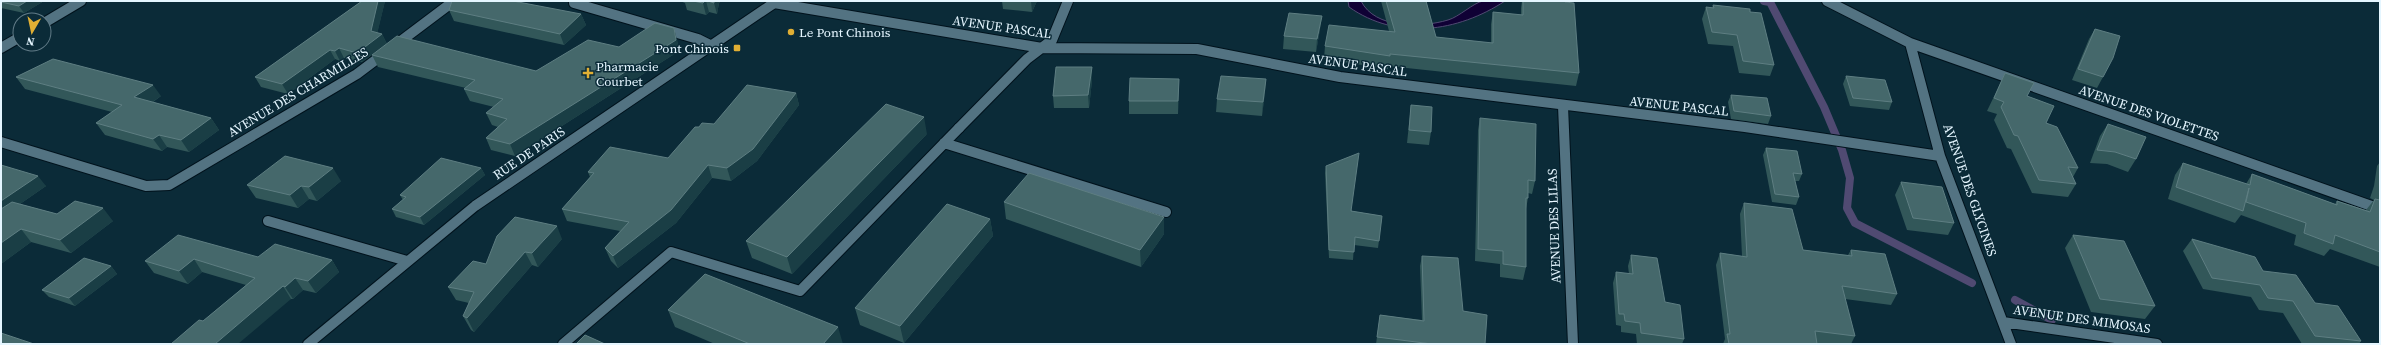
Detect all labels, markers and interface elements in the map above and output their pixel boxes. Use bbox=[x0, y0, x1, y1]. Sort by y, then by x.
north arrow bbox=[12, 12, 52, 52]
street label: AVENUE PASCAL bbox=[951, 12, 1053, 42]
place label: Le Pont Chinois bbox=[799, 24, 891, 41]
marker: Le Pont Chinois bbox=[786, 27, 796, 37]
text: N bbox=[25, 33, 36, 49]
place label: Pont Chinois bbox=[655, 40, 729, 57]
street label: AVENUE DES CHARMILLES bbox=[225, 43, 372, 141]
marker: Pont Chinois bbox=[732, 43, 742, 53]
street label: AVENUE PASCAL bbox=[1307, 50, 1409, 80]
place label: Pharmacie Courbet bbox=[596, 58, 659, 90]
marker: Pharmacie Courbet bbox=[583, 68, 593, 78]
street label: AVENUE DES VIOLETTES bbox=[2077, 81, 2222, 145]
street label: AVENUE PASCAL bbox=[1629, 92, 1730, 120]
street label: AVENUE DES GLYCINES bbox=[1939, 121, 2001, 259]
street label: RUE DE PARIS bbox=[490, 123, 568, 183]
street label: AVENUE DES LILAS bbox=[1543, 168, 1564, 284]
street label: AVENUE DES MIMOSAS bbox=[2012, 301, 2152, 337]

